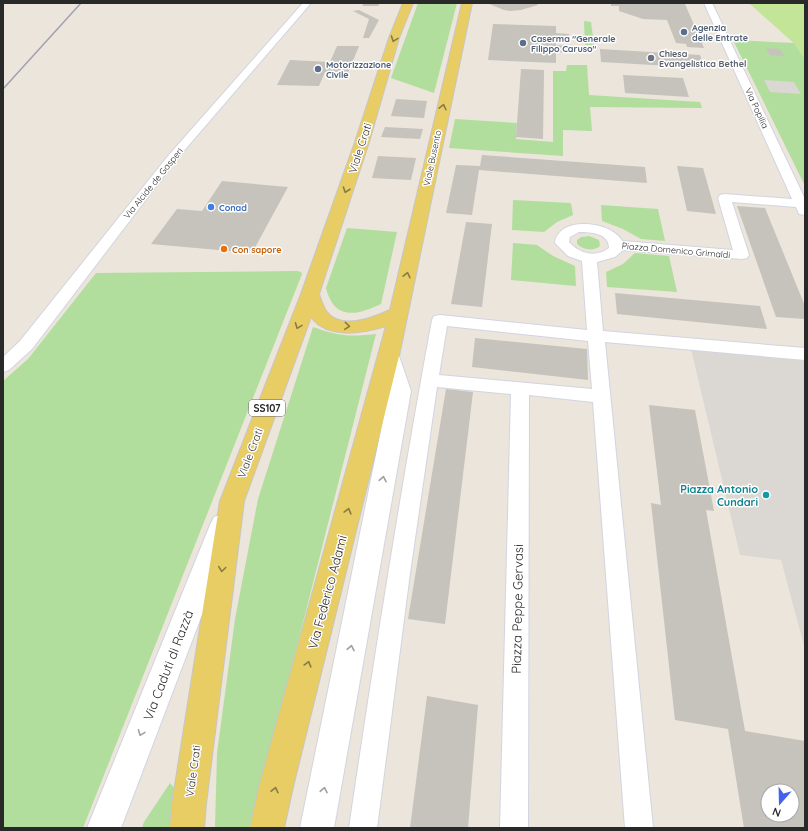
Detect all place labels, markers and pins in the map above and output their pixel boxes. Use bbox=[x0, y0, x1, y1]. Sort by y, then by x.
place label: Agenzia delle Entrate bbox=[692, 22, 748, 43]
marker: Agenzia delle Entrate bbox=[679, 27, 689, 37]
place label: Caserma "Generale Filippo Caruso" bbox=[531, 33, 616, 54]
marker: Caserma "Generale Filippo Caruso" bbox=[518, 38, 528, 48]
place label: Chiesa Evangelistica Bethel bbox=[659, 48, 746, 69]
marker: Chiesa Evangelistica Bethel bbox=[646, 53, 656, 63]
place label: Motorizzazione Civile bbox=[326, 59, 391, 80]
marker: Motorizzazione Civile bbox=[313, 64, 323, 74]
marker: Conad bbox=[206, 202, 216, 212]
place label: Conad bbox=[219, 202, 247, 213]
marker: Con sapore bbox=[219, 244, 229, 254]
place label: Con sapore bbox=[232, 244, 282, 255]
place label: Piazza Antonio Cundari bbox=[680, 482, 758, 509]
marker: Piazza Antonio Cundari bbox=[761, 490, 771, 500]

